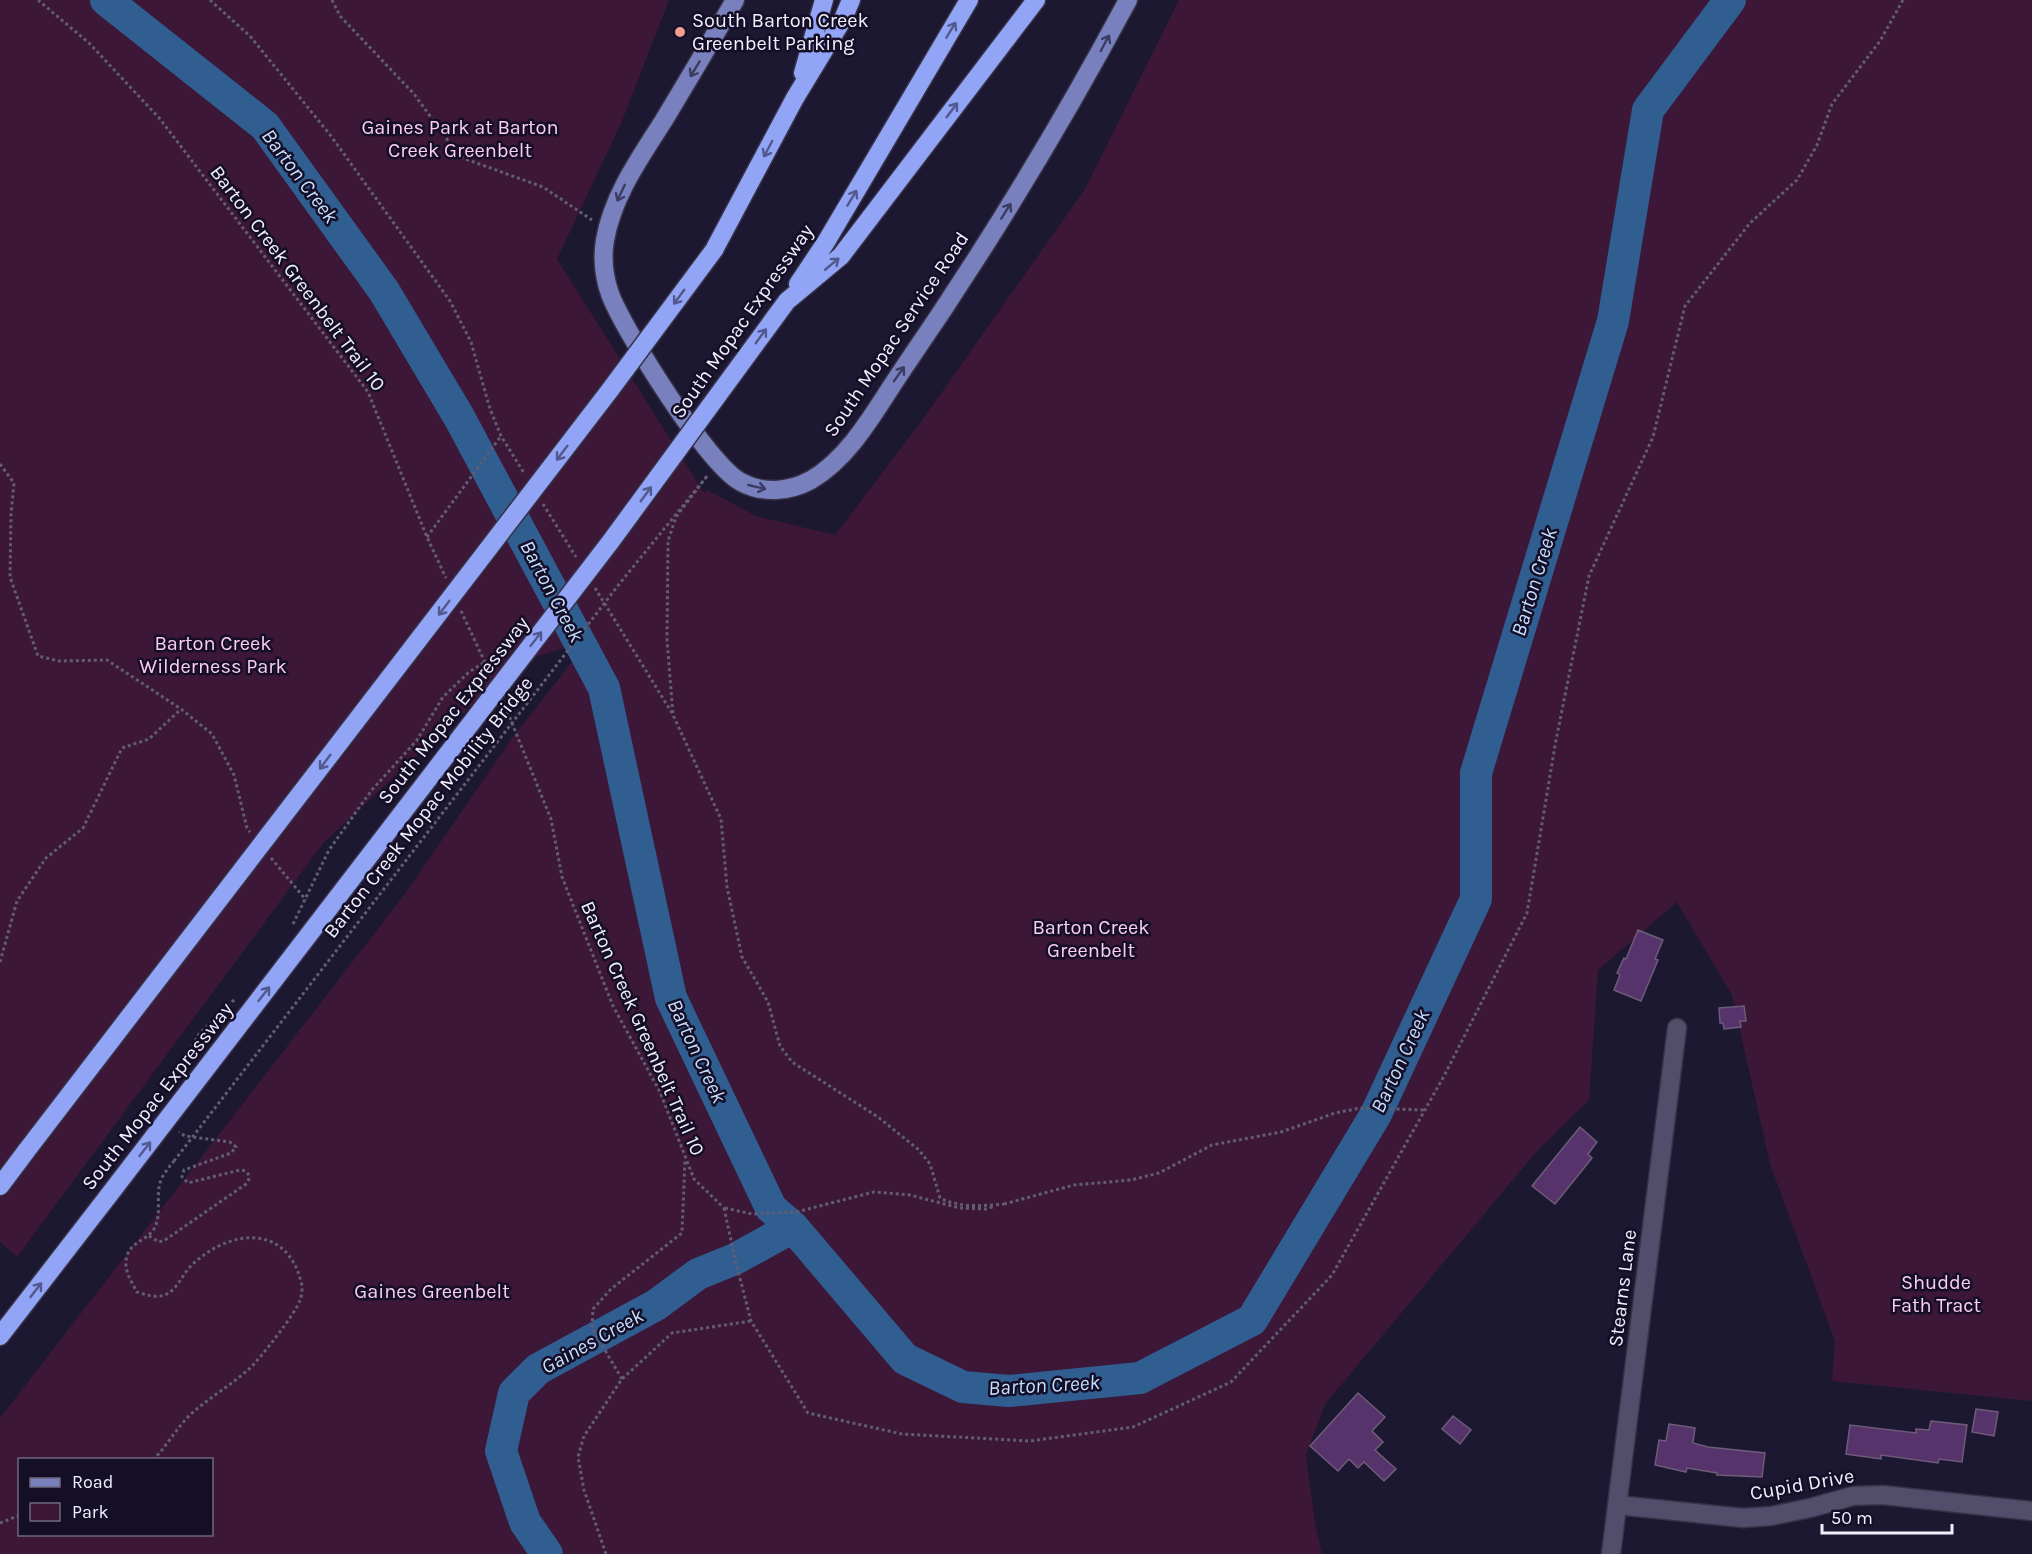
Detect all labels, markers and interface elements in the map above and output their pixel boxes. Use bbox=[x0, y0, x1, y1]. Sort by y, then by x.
place label: South Barton Creek Greenbelt Parking bbox=[692, 9, 869, 55]
one-way arrow bbox=[946, 22, 958, 39]
marker: South Barton Creek Greenbelt Parking bbox=[673, 25, 687, 39]
one-way arrow bbox=[1099, 35, 1111, 52]
one-way arrow bbox=[688, 60, 700, 77]
one-way arrow bbox=[946, 102, 958, 118]
park label: Gaines Park at Barton Creek Greenbelt bbox=[361, 116, 559, 162]
water label: Barton Creek bbox=[257, 124, 343, 228]
one-way arrow bbox=[762, 140, 773, 158]
street label: Barton Creek Greenbelt Trail 10 bbox=[205, 161, 390, 396]
one-way arrow bbox=[615, 183, 627, 201]
one-way arrow bbox=[846, 190, 858, 207]
one-way arrow bbox=[1000, 203, 1012, 220]
street label: South Mopac Expressway bbox=[667, 220, 818, 423]
street label: South Mopac Service Road bbox=[819, 227, 974, 441]
one-way arrow bbox=[824, 257, 840, 270]
one-way arrow bbox=[673, 289, 686, 305]
one-way arrow bbox=[755, 329, 768, 345]
one-way arrow bbox=[893, 366, 905, 383]
one-way arrow bbox=[556, 445, 569, 461]
one-way arrow bbox=[747, 482, 766, 494]
one-way arrow bbox=[640, 486, 652, 502]
water label: Barton Creek bbox=[1506, 525, 1562, 639]
water label: Barton Creek bbox=[515, 536, 589, 646]
one-way arrow bbox=[437, 599, 450, 615]
street label: South Mopac Expressway bbox=[373, 612, 534, 809]
park label: Barton Creek Wilderness Park bbox=[139, 632, 287, 678]
one-way arrow bbox=[529, 632, 542, 648]
street label: Barton Creek Mopac Mobility Bridge bbox=[319, 672, 538, 943]
one-way arrow bbox=[318, 754, 331, 770]
street label: Barton Creek Greenbelt Trail 10 bbox=[576, 897, 710, 1159]
park label: Barton Creek Greenbelt bbox=[1032, 916, 1150, 962]
one-way arrow bbox=[257, 986, 270, 1002]
water label: Barton Creek bbox=[662, 995, 732, 1107]
street label: South Mopac Expressway bbox=[77, 998, 238, 1195]
water label: Barton Creek bbox=[1366, 1005, 1435, 1117]
one-way arrow bbox=[139, 1141, 151, 1157]
street label: Stearns Lane bbox=[1604, 1228, 1641, 1348]
park label: Shudde Fath Tract bbox=[1891, 1271, 1981, 1317]
park label: Gaines Greenbelt bbox=[354, 1280, 510, 1303]
one-way arrow bbox=[29, 1282, 42, 1298]
water label: Gaines Creek bbox=[537, 1303, 647, 1379]
water label: Barton Creek bbox=[988, 1370, 1101, 1400]
legend bbox=[18, 1458, 213, 1536]
street label: Cupid Drive bbox=[1748, 1464, 1856, 1505]
text: Road bbox=[72, 1471, 113, 1493]
scale bar bbox=[1822, 1497, 1952, 1535]
text: Park bbox=[72, 1501, 109, 1523]
text: 50 m bbox=[1831, 1507, 1873, 1529]

